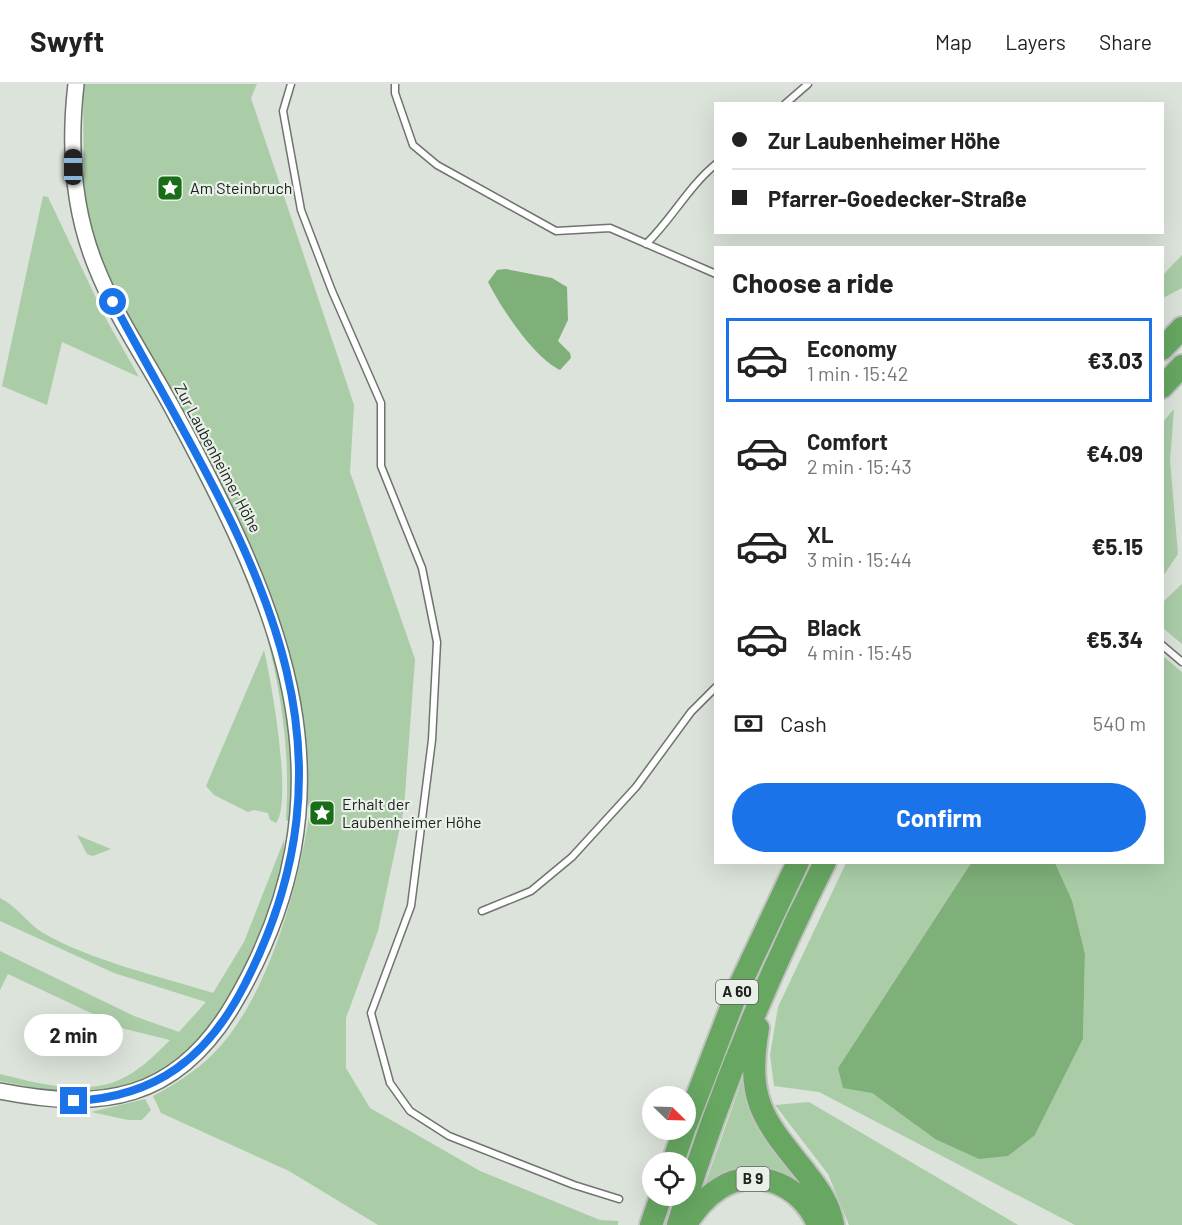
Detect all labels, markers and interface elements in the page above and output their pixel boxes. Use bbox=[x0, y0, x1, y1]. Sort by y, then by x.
text: Swyft bbox=[30, 24, 104, 58]
text: Map bbox=[935, 29, 972, 54]
text: Layers bbox=[1005, 29, 1066, 54]
text: Share bbox=[1099, 29, 1152, 54]
text: Zur Laubenheimer Höhe bbox=[768, 127, 1000, 153]
car bbox=[64, 149, 82, 185]
place icon: Am Steinbruch bbox=[155, 173, 185, 203]
place label: Am Steinbruch bbox=[190, 178, 292, 197]
text: Pfarrer-Goedecker-Straße bbox=[768, 185, 1027, 211]
text: Choose a ride bbox=[732, 266, 894, 298]
route start bbox=[99, 288, 126, 315]
icon: car bbox=[735, 333, 789, 387]
text: Economy bbox=[807, 335, 897, 361]
text: €3.03 bbox=[1087, 347, 1143, 373]
text: 1 min · 15:42 bbox=[807, 361, 908, 385]
street label: Zur Laubenheimer Höhe bbox=[171, 380, 266, 535]
icon: car bbox=[735, 426, 789, 480]
text: Comfort bbox=[807, 428, 888, 454]
text: €4.09 bbox=[1086, 440, 1143, 466]
text: 2 min · 15:43 bbox=[807, 454, 912, 478]
icon: car bbox=[735, 519, 789, 573]
text: XL bbox=[807, 521, 833, 547]
text: €5.15 bbox=[1092, 533, 1143, 559]
text: 3 min · 15:44 bbox=[807, 547, 912, 571]
icon: car bbox=[735, 612, 789, 666]
text: Black bbox=[807, 614, 861, 640]
text: €5.34 bbox=[1086, 626, 1143, 652]
text: 4 min · 15:45 bbox=[807, 640, 912, 664]
icon: cash bbox=[732, 707, 765, 740]
text: Cash bbox=[780, 710, 827, 736]
text: 540 m bbox=[1093, 711, 1146, 735]
button: Confirm bbox=[732, 783, 1146, 852]
place label: Erhalt der Laubenheimer Höhe bbox=[342, 794, 481, 831]
place icon: Erhalt der Laubenheimer Höhe bbox=[307, 798, 337, 828]
road number: A 60 bbox=[716, 980, 758, 1004]
callout: 2 min bbox=[25, 1014, 124, 1056]
text: 2 min bbox=[50, 1023, 97, 1047]
north arrow bbox=[642, 1086, 696, 1140]
map controls bbox=[642, 1086, 696, 1206]
route end bbox=[60, 1087, 87, 1114]
button: locate bbox=[642, 1152, 696, 1206]
road number: B 9 bbox=[736, 1167, 770, 1191]

